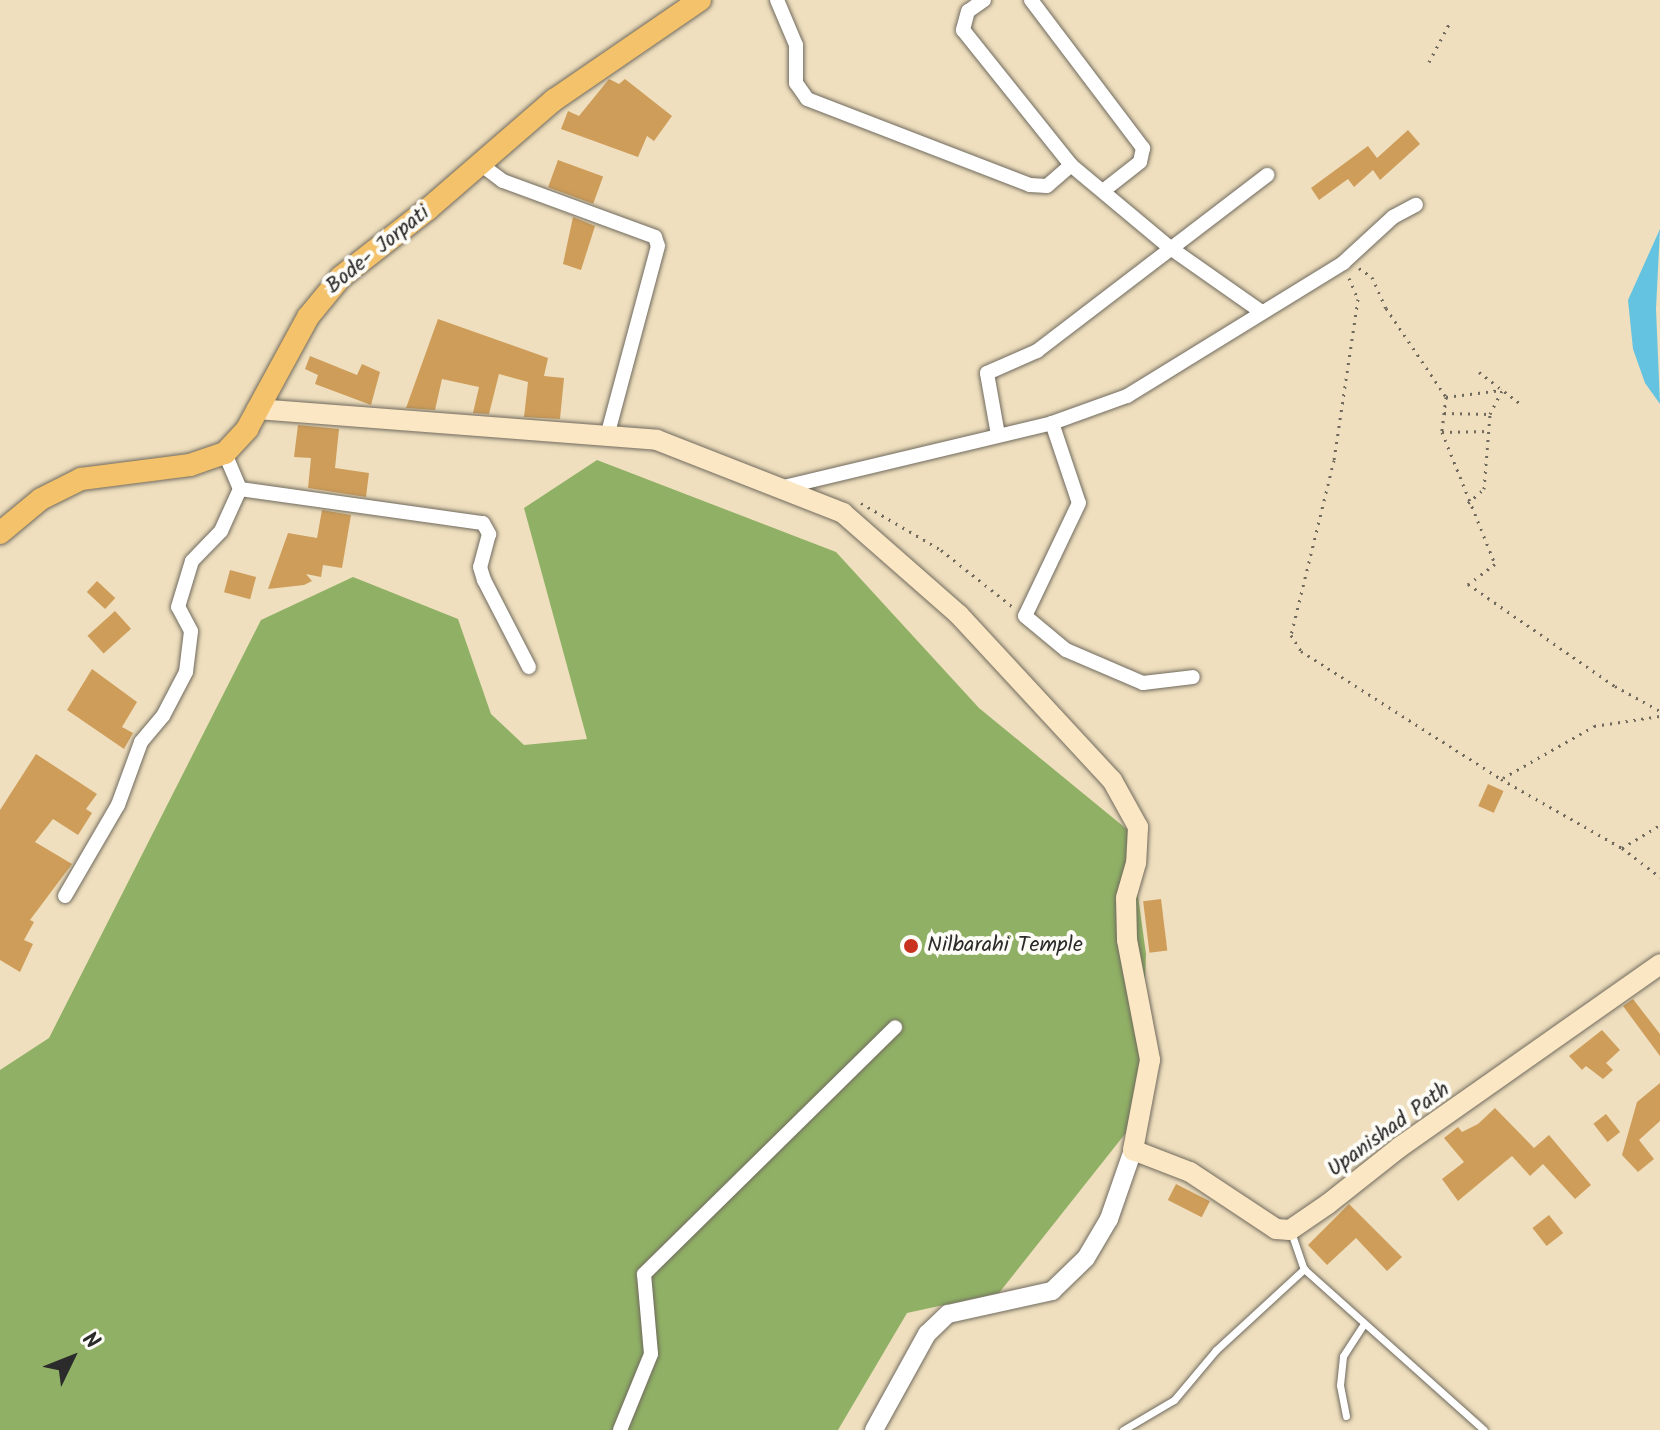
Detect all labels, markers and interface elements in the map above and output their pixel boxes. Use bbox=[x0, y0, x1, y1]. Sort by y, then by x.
street label: Bode- Jorpati bbox=[321, 200, 435, 300]
place label: Nilbarahi Temple bbox=[927, 933, 1083, 959]
marker: Nilbarahi Temple bbox=[902, 937, 920, 955]
street label: Upanishad Path bbox=[1323, 1077, 1455, 1183]
north arrow bbox=[32, 1318, 112, 1398]
text: N bbox=[72, 1324, 107, 1358]

